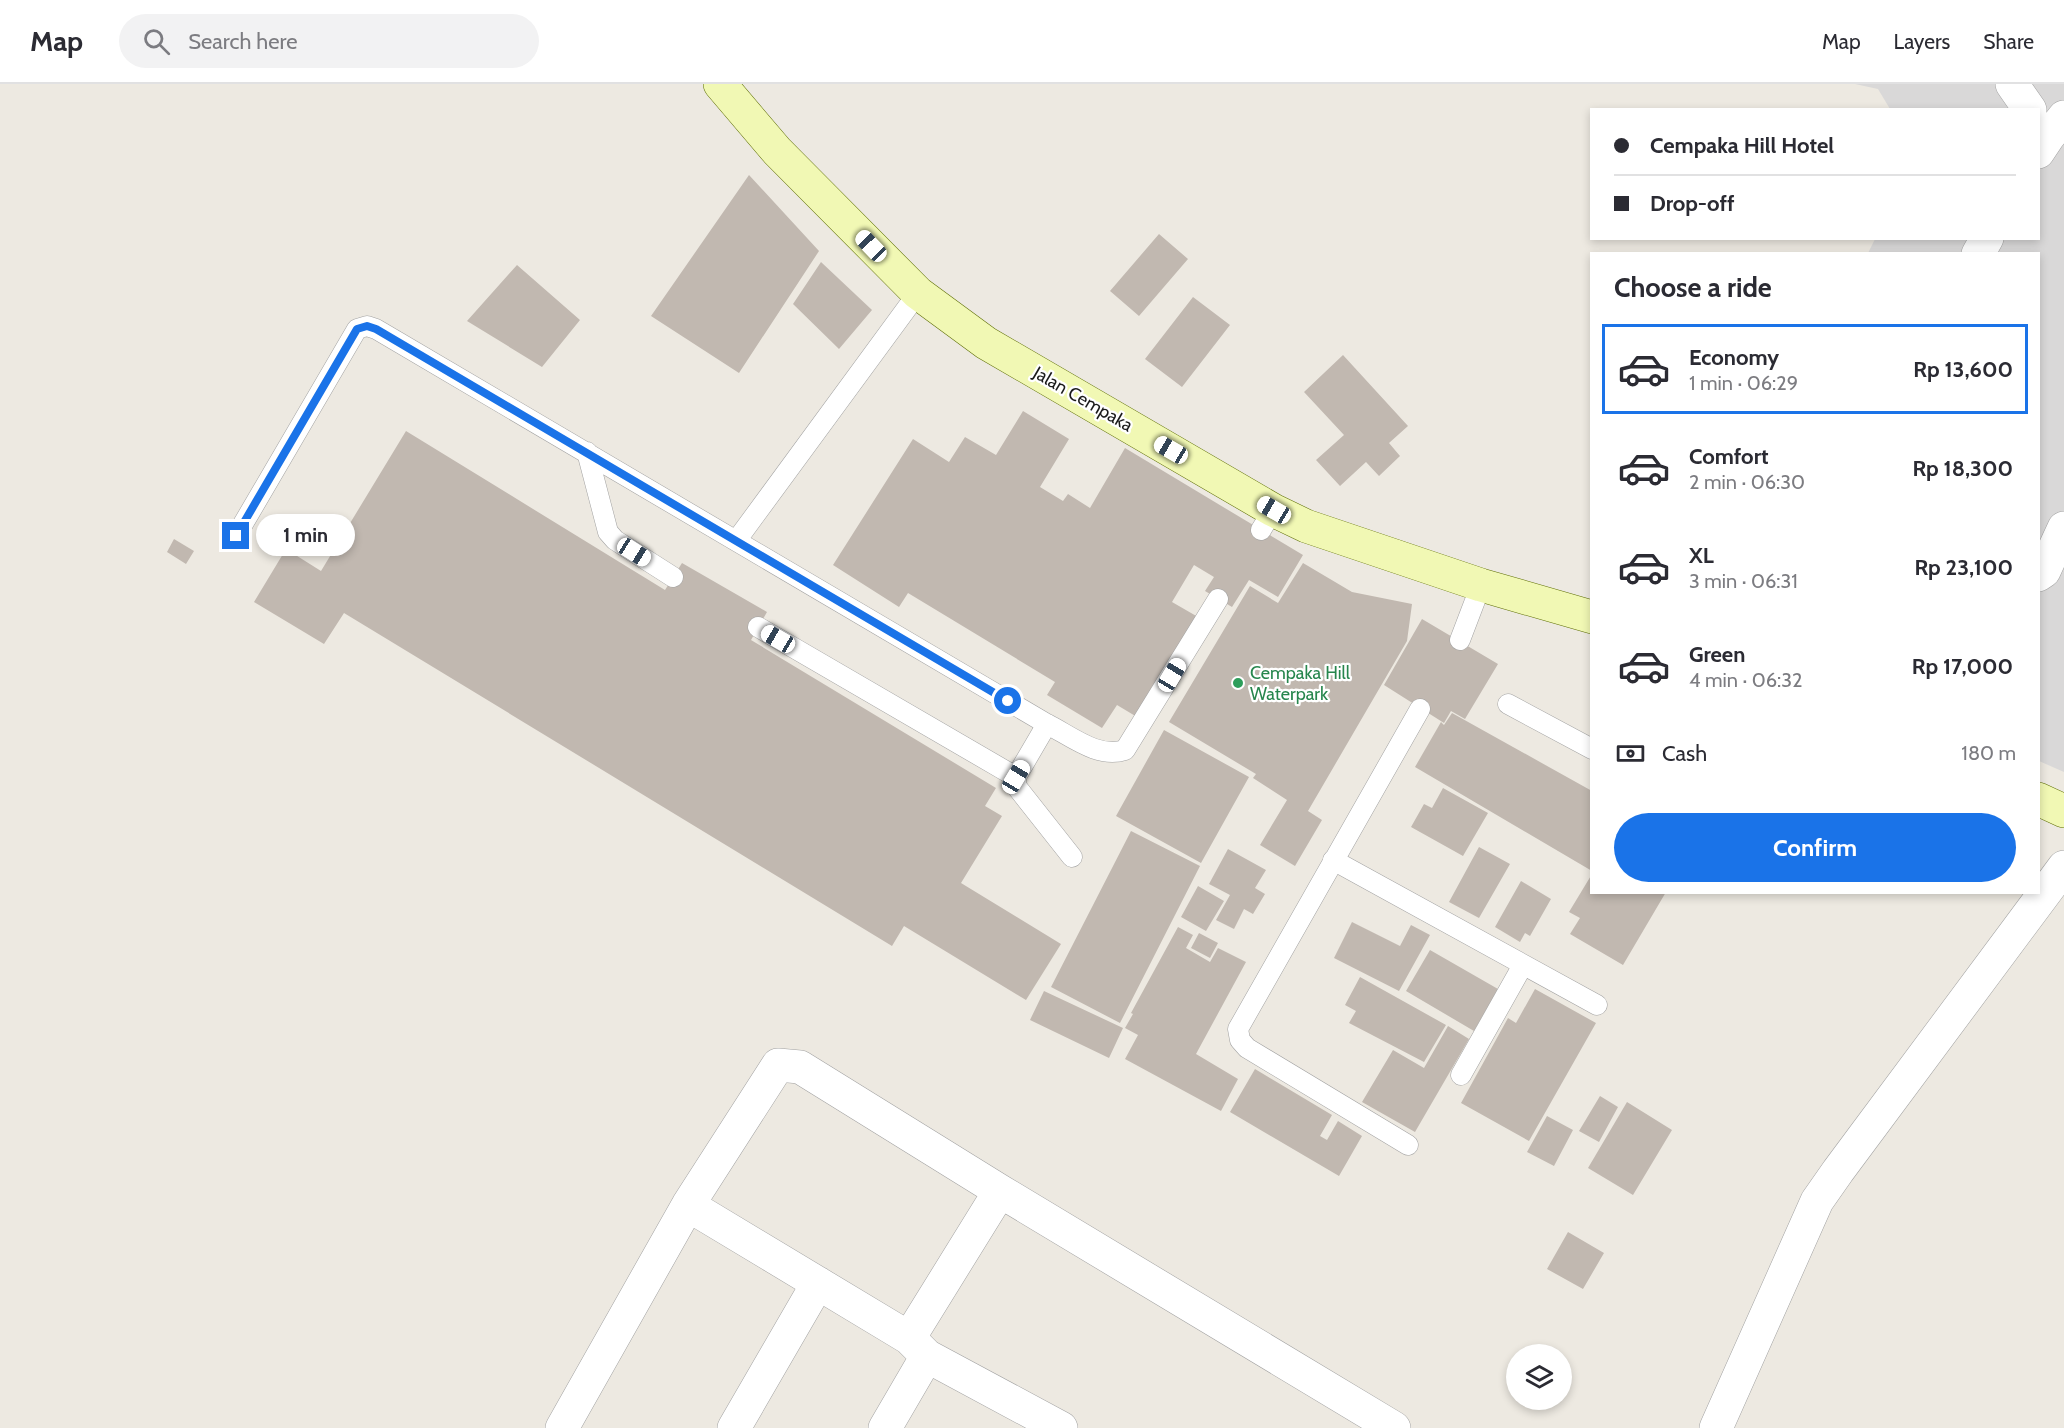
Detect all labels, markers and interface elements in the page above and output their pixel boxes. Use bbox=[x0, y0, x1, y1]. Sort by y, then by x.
search box bbox=[119, 14, 539, 68]
text: Map bbox=[30, 24, 83, 58]
icon: search bbox=[140, 25, 173, 58]
text: Search here bbox=[188, 28, 297, 55]
text: Map bbox=[1822, 29, 1861, 54]
text: Layers bbox=[1894, 29, 1950, 54]
text: Share bbox=[1983, 29, 2034, 54]
text: Cempaka Hill Hotel bbox=[1650, 132, 1834, 159]
text: Drop-off bbox=[1650, 190, 1734, 217]
car bbox=[852, 227, 890, 265]
text: Choose a ride bbox=[1614, 271, 1772, 304]
icon: car bbox=[1617, 342, 1671, 396]
text: Economy bbox=[1689, 344, 1779, 371]
text: Rp 13,600 bbox=[1913, 356, 2013, 383]
street label: Jalan Cempaka bbox=[1028, 361, 1137, 436]
text: 1 min · 06:29 bbox=[1689, 371, 1798, 395]
car bbox=[1151, 433, 1191, 467]
icon: car bbox=[1617, 441, 1671, 495]
text: Comfort bbox=[1689, 443, 1768, 470]
text: Rp 18,300 bbox=[1912, 455, 2013, 482]
text: 2 min · 06:30 bbox=[1689, 470, 1805, 494]
car bbox=[1254, 493, 1294, 527]
callout: 1 min bbox=[257, 515, 356, 557]
route end bbox=[222, 522, 249, 549]
text: 1 min bbox=[283, 523, 328, 547]
car bbox=[614, 535, 654, 569]
icon: car bbox=[1617, 540, 1671, 594]
text: XL bbox=[1689, 542, 1714, 569]
text: Rp 23,100 bbox=[1914, 554, 2013, 581]
text: 3 min · 06:31 bbox=[1689, 569, 1798, 593]
car bbox=[758, 622, 798, 656]
icon: car bbox=[1617, 639, 1671, 693]
text: Green bbox=[1689, 641, 1745, 668]
text: Rp 17,000 bbox=[1912, 653, 2013, 680]
car bbox=[1155, 655, 1189, 695]
place label: Cempaka Hill Waterpark bbox=[1250, 662, 1351, 705]
text: 4 min · 06:32 bbox=[1689, 668, 1803, 692]
marker: Cempaka Hill Waterpark bbox=[1231, 676, 1245, 690]
route start bbox=[994, 687, 1021, 714]
icon: cash bbox=[1614, 737, 1647, 770]
text: Cash bbox=[1662, 740, 1707, 767]
text: 180 m bbox=[1961, 741, 2016, 765]
car bbox=[999, 757, 1033, 797]
button: Confirm bbox=[1614, 813, 2016, 882]
map controls bbox=[1506, 1344, 1572, 1410]
button: layers bbox=[1506, 1344, 1572, 1410]

